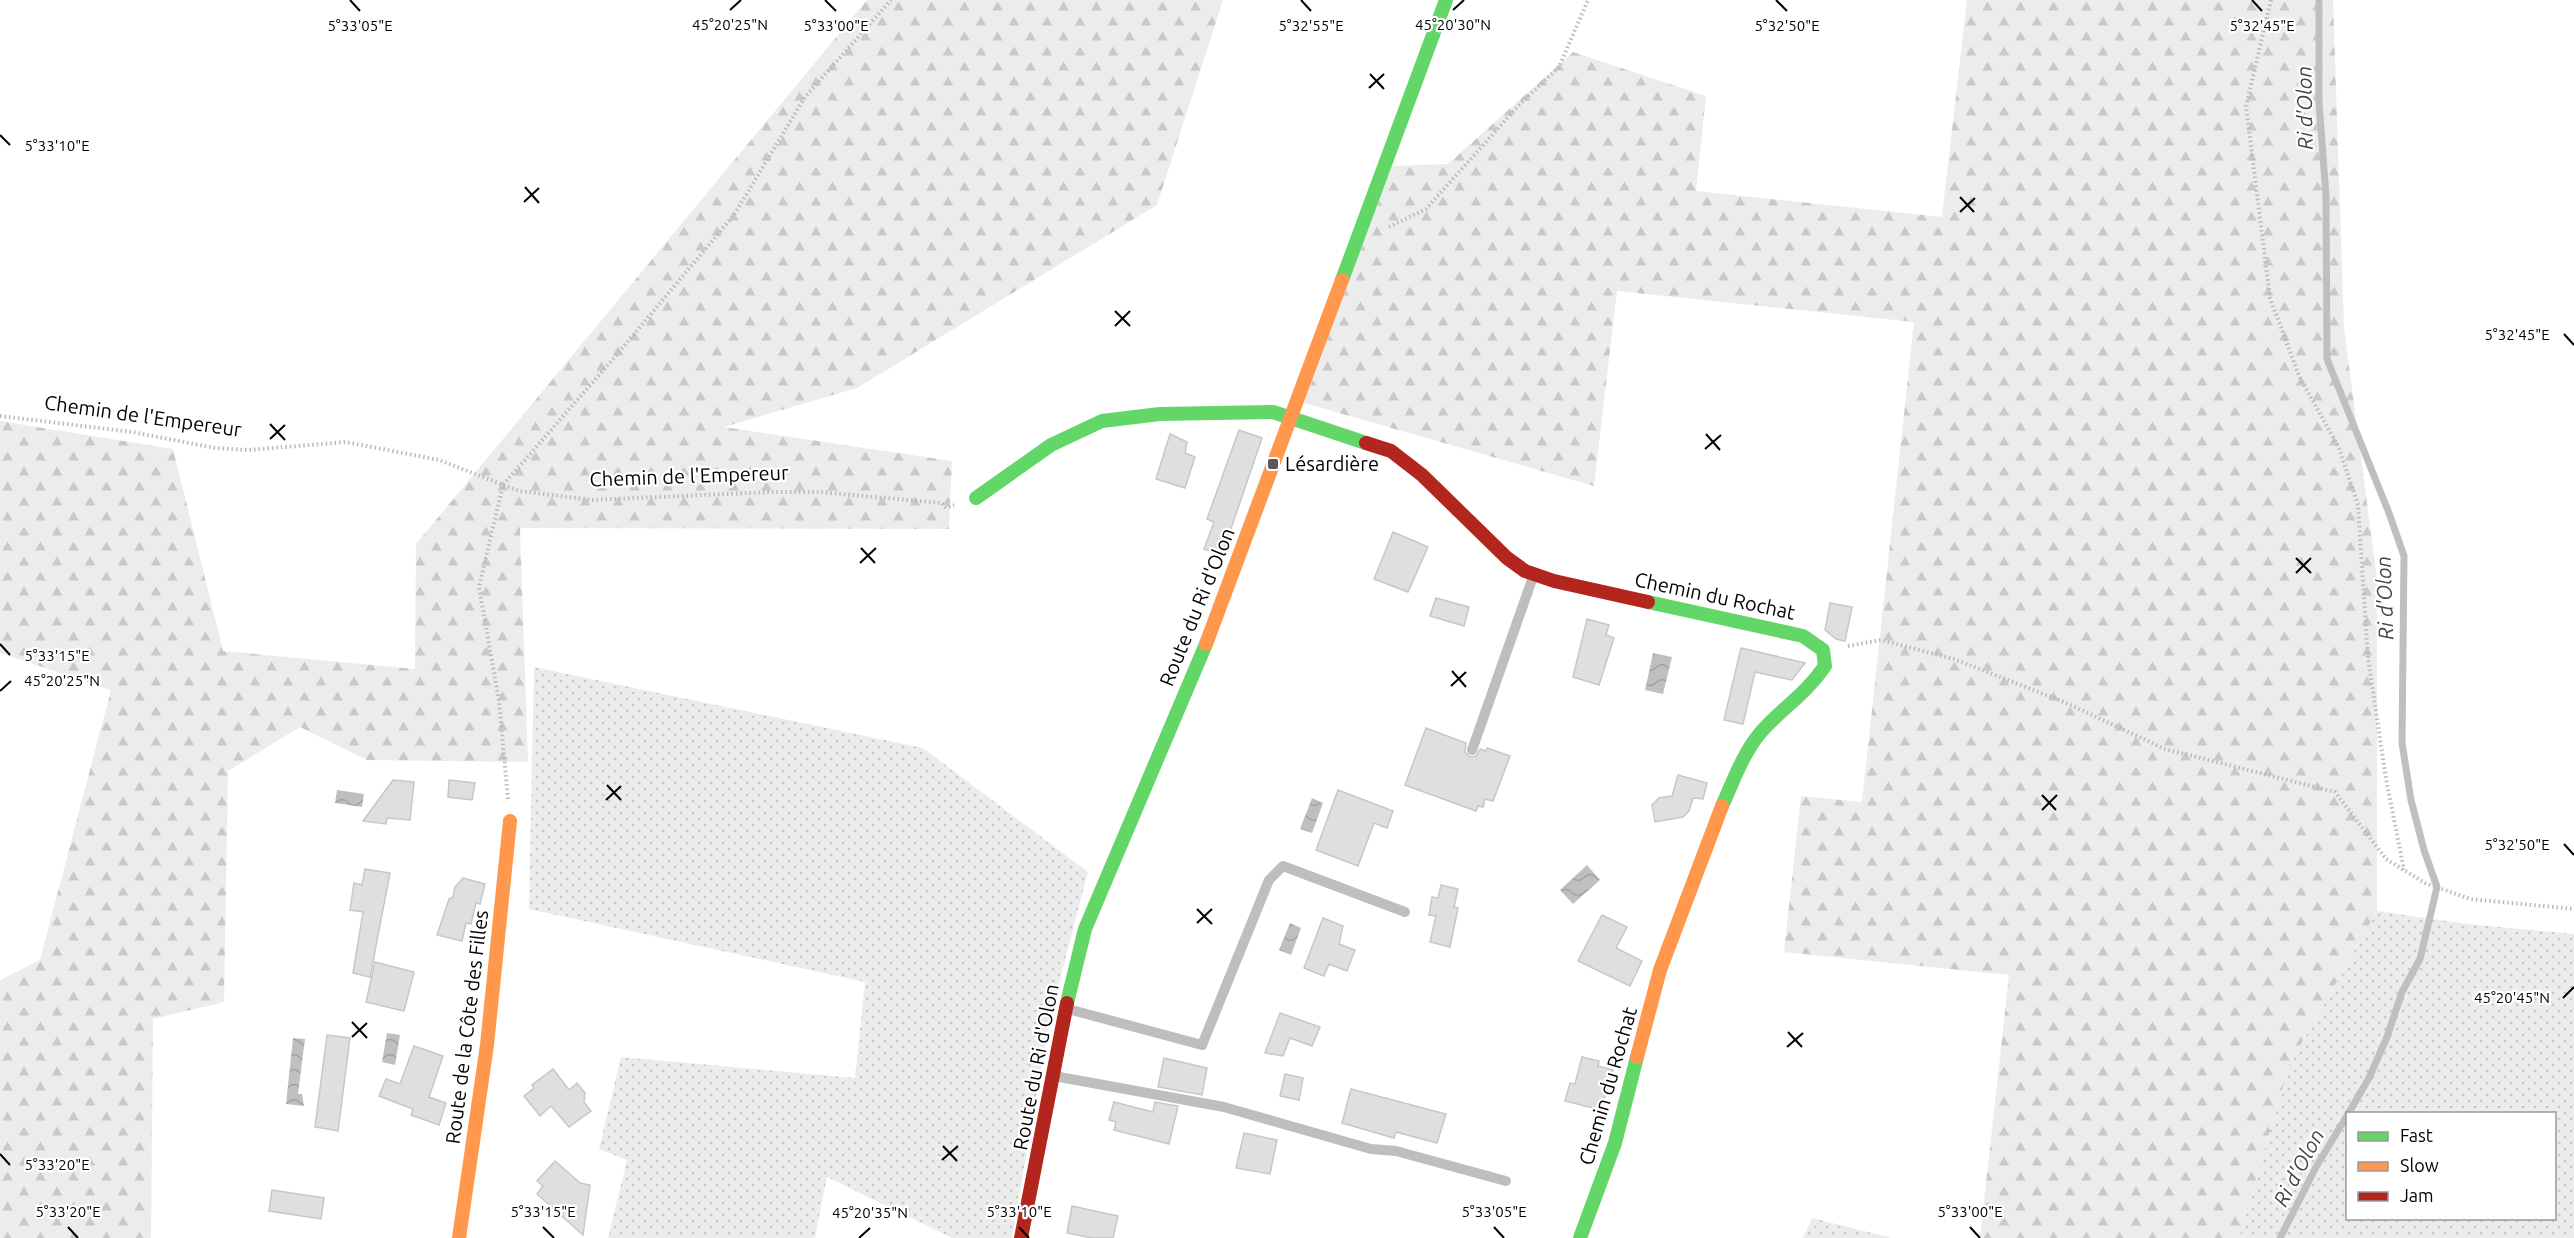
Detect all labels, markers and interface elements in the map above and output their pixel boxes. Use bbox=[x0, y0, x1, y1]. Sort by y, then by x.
text: 45°20'25"N bbox=[692, 16, 768, 33]
text: 45°20'30"N bbox=[1415, 16, 1491, 33]
text: 5°33'05"E bbox=[327, 17, 393, 34]
text: 5°33'00"E bbox=[803, 17, 869, 34]
text: 5°32'55"E bbox=[1278, 17, 1344, 34]
text: 5°32'50"E bbox=[1754, 17, 1820, 34]
text: 5°32'45"E bbox=[2229, 17, 2295, 34]
water label: Ri d'Olon bbox=[2291, 66, 2317, 150]
text: 5°33'10"E bbox=[24, 137, 90, 154]
text: 5°32'45"E bbox=[2484, 326, 2550, 343]
street label: Chemin de l'Empereur bbox=[43, 390, 244, 441]
place label: Lésardière bbox=[1285, 452, 1379, 475]
marker: Lésardière bbox=[1266, 457, 1280, 471]
street label: Chemin de l'Empereur bbox=[589, 461, 789, 490]
street label: Route du Ri d'Olon bbox=[1154, 524, 1239, 689]
water label: Ri d'Olon bbox=[2371, 556, 2397, 640]
street label: Chemin du Rochat bbox=[1633, 567, 1798, 624]
text: 5°33'15"E bbox=[24, 647, 90, 664]
text: 45°20'25"N bbox=[24, 672, 100, 689]
text: 5°32'50"E bbox=[2484, 836, 2550, 853]
street label: Route de la Côte des Filles bbox=[441, 909, 492, 1145]
street label: Route du Ri d'Olon bbox=[1008, 982, 1063, 1152]
text: 45°20'45"N bbox=[2474, 989, 2550, 1006]
street label: Chemin du Rochat bbox=[1574, 1004, 1641, 1168]
legend bbox=[2346, 1112, 2556, 1220]
water label: Ri d'Olon bbox=[2268, 1125, 2328, 1210]
text: Fast bbox=[2400, 1125, 2433, 1145]
text: Slow bbox=[2400, 1155, 2439, 1175]
text: 5°33'20"E bbox=[24, 1156, 90, 1173]
text: Jam bbox=[2400, 1185, 2434, 1205]
text: 5°33'20"E bbox=[35, 1203, 101, 1220]
text: 5°33'15"E bbox=[510, 1203, 576, 1220]
text: 5°33'10"E bbox=[986, 1203, 1052, 1220]
text: 5°33'05"E bbox=[1461, 1203, 1527, 1220]
text: 5°33'00"E bbox=[1937, 1203, 2003, 1220]
text: 45°20'35"N bbox=[832, 1204, 908, 1221]

